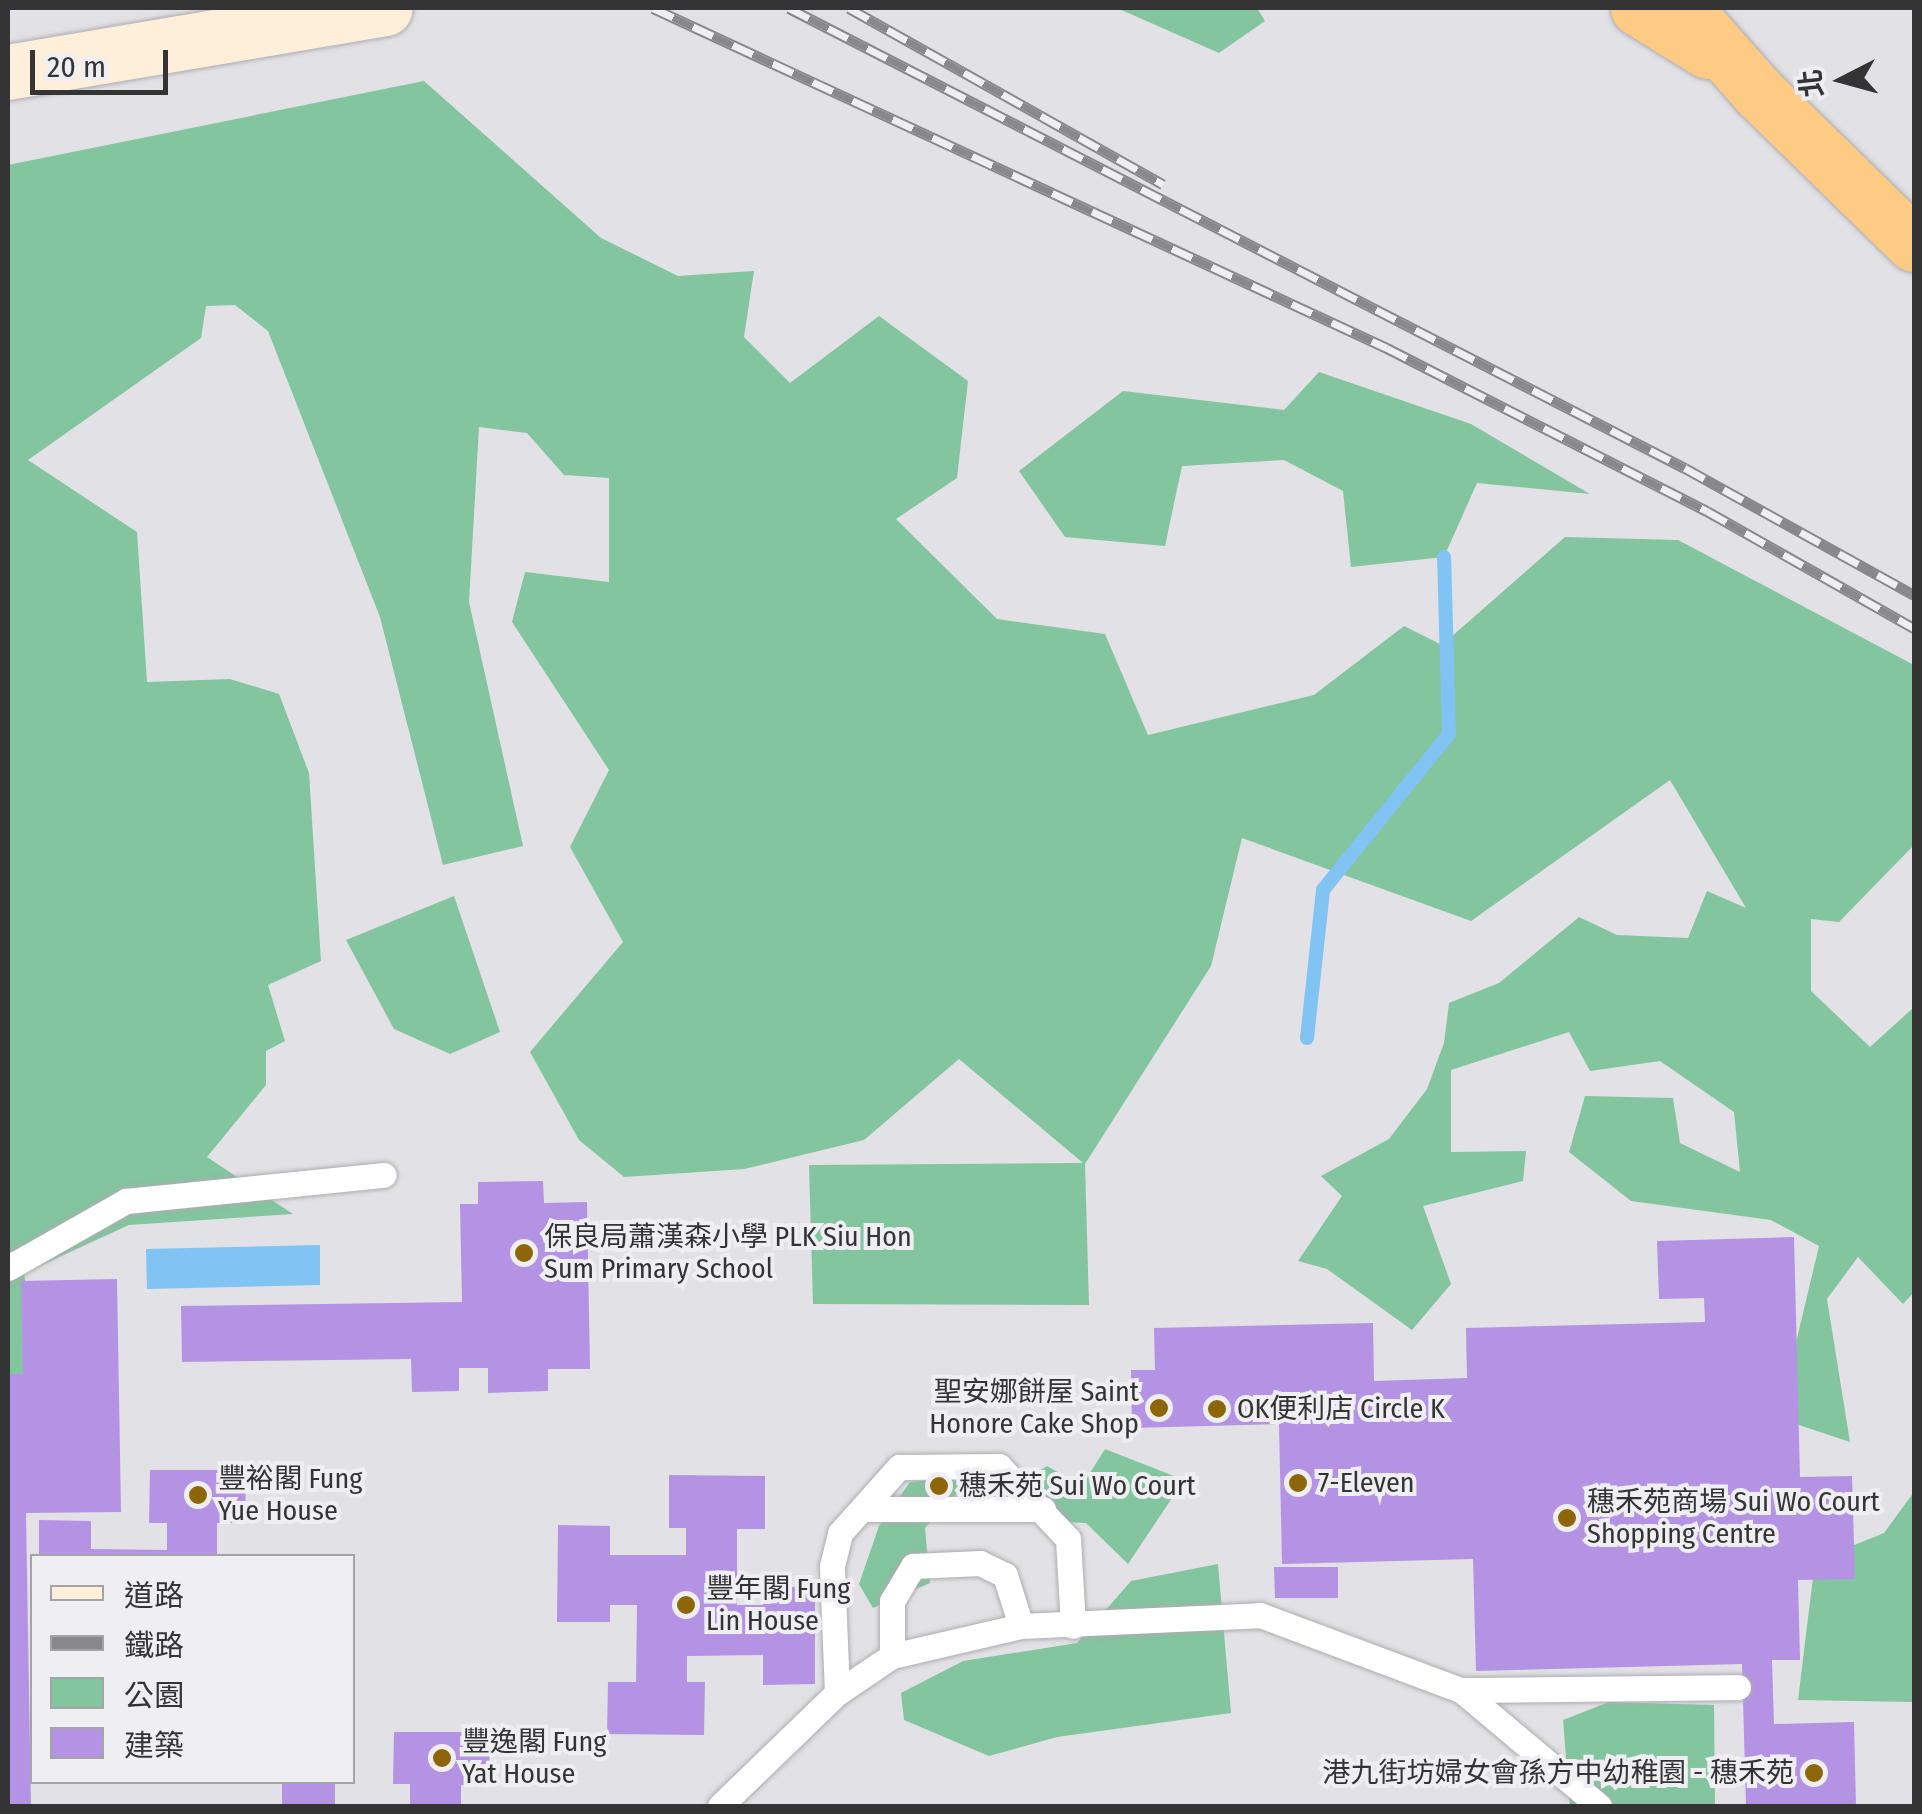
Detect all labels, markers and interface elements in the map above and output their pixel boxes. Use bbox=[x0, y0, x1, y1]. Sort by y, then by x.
scale bar bbox=[35, 30, 172, 92]
north arrow bbox=[1792, 30, 1892, 130]
text: 20 m bbox=[47, 49, 106, 85]
text: 北 bbox=[1794, 68, 1830, 99]
place label: 保良局蕭漢森小學 PLK Siu Hon Sum Primary School bbox=[544, 1220, 912, 1286]
marker: 保良局蕭漢森小學 PLK Siu Hon Sum Primary School bbox=[513, 1242, 535, 1264]
place label: 聖安娜餅屋 Saint Honore Cake Shop bbox=[929, 1375, 1139, 1441]
place label: OK便利店 Circle K bbox=[1237, 1392, 1445, 1426]
marker: 聖安娜餅屋 Saint Honore Cake Shop bbox=[1148, 1397, 1170, 1419]
marker: OK便利店 Circle K bbox=[1206, 1398, 1228, 1420]
place label: 豐裕閣 Fung Yue House bbox=[218, 1462, 362, 1528]
place label: 7-Eleven bbox=[1318, 1466, 1415, 1500]
place label: 穗禾苑 Sui Wo Court bbox=[959, 1469, 1196, 1503]
marker: 7-Eleven bbox=[1287, 1472, 1309, 1494]
marker: 穗禾苑 Sui Wo Court bbox=[928, 1475, 950, 1497]
marker: 豐裕閣 Fung Yue House bbox=[187, 1484, 209, 1506]
place label: 穗禾苑商場 Sui Wo Court Shopping Centre bbox=[1587, 1485, 1880, 1551]
marker: 穗禾苑商場 Sui Wo Court Shopping Centre bbox=[1556, 1507, 1578, 1529]
legend bbox=[30, 1554, 355, 1784]
place label: 豐年閣 Fung Lin House bbox=[706, 1572, 850, 1638]
text: 道路 bbox=[124, 1578, 184, 1614]
marker: 豐年閣 Fung Lin House bbox=[675, 1594, 697, 1616]
text: 鐵路 bbox=[124, 1628, 184, 1664]
text: 公園 bbox=[124, 1678, 184, 1714]
place label: 豐逸閣 Fung Yat House bbox=[462, 1725, 606, 1791]
text: 建築 bbox=[124, 1728, 184, 1764]
marker: 豐逸閣 Fung Yat House bbox=[431, 1747, 453, 1769]
place label: 港九街坊婦女會孫方中幼稚園 - 穗禾苑 bbox=[1323, 1756, 1794, 1790]
marker: 港九街坊婦女會孫方中幼稚園 - 穗禾苑 bbox=[1803, 1762, 1825, 1784]

